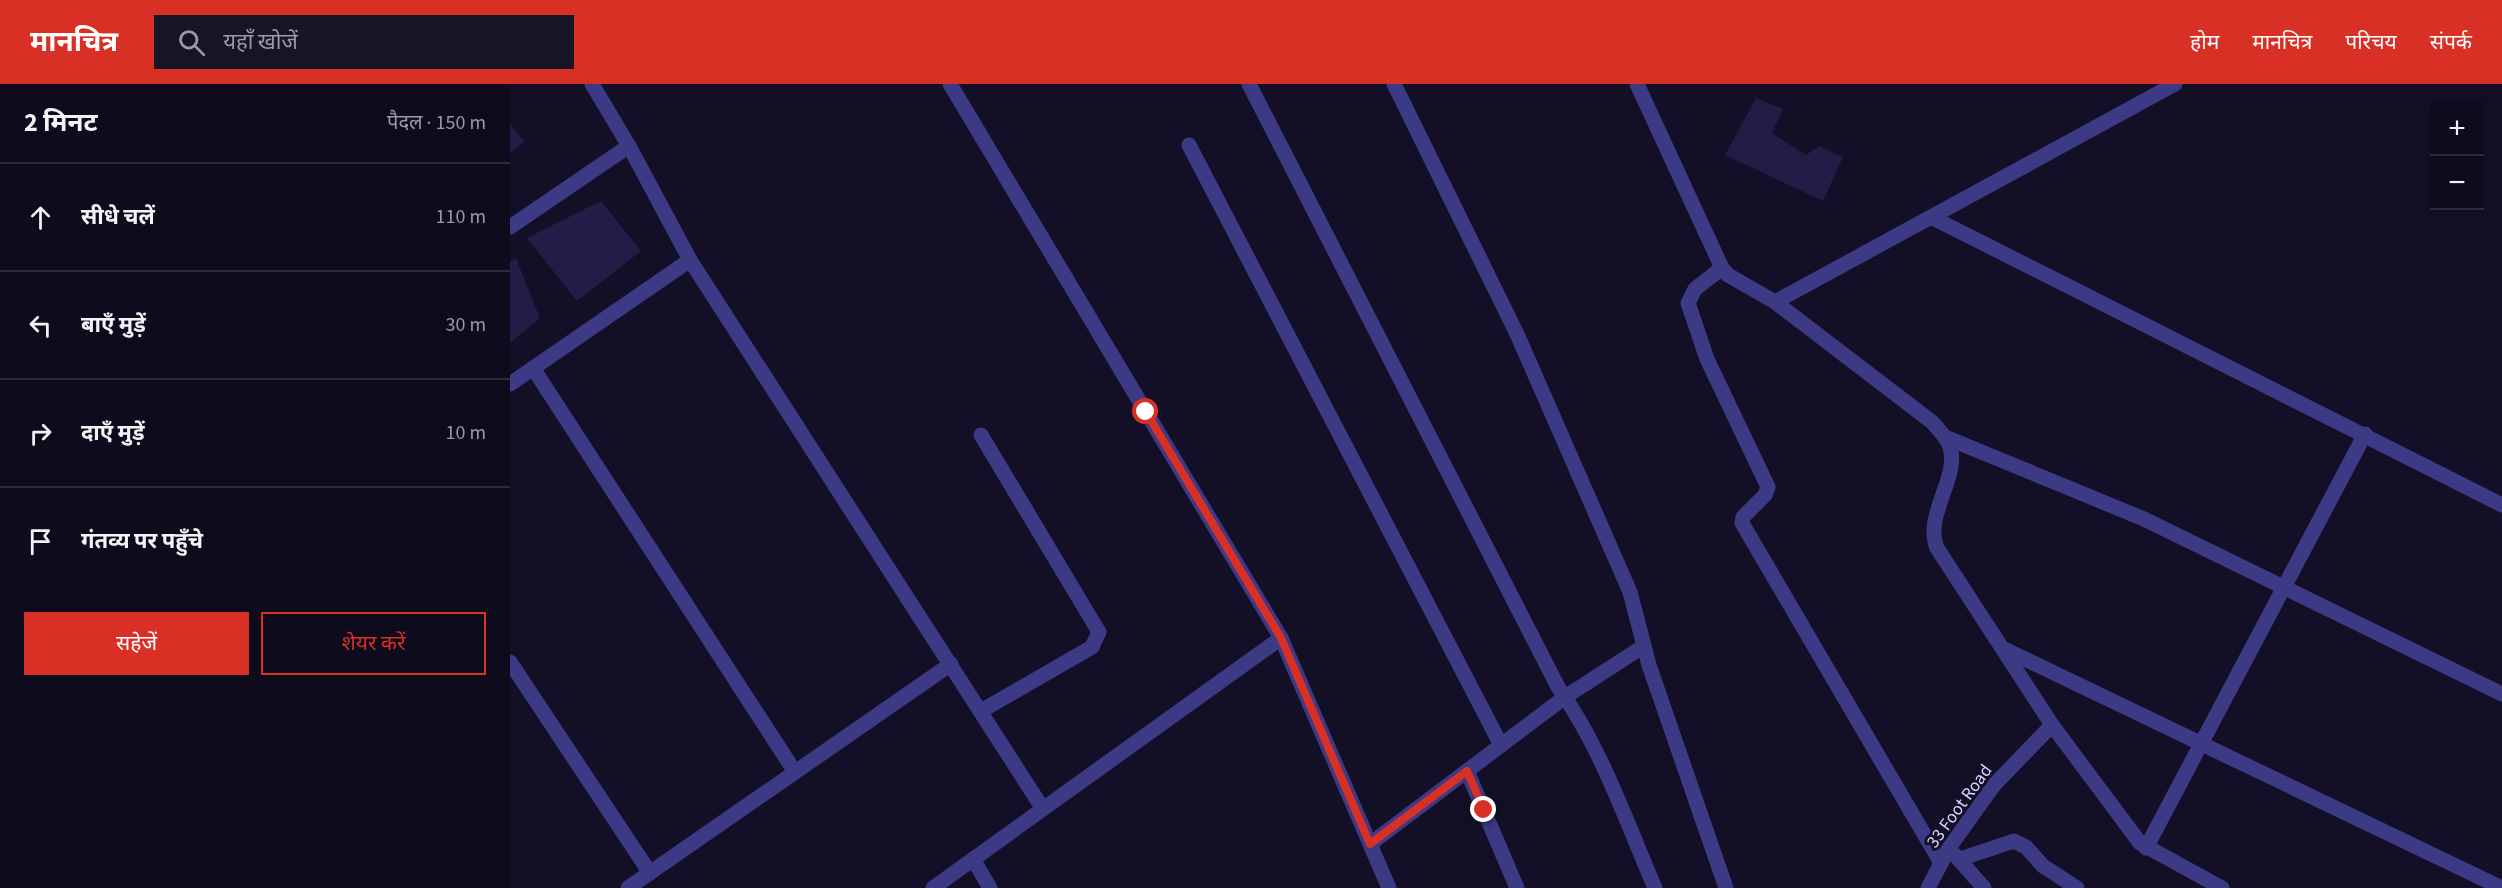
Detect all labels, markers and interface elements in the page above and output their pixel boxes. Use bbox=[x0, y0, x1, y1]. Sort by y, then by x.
search box bbox=[154, 15, 574, 69]
text: मानचित्र bbox=[30, 22, 118, 62]
icon: search bbox=[175, 26, 208, 59]
text: यहाँ खोजें bbox=[223, 26, 298, 58]
text: होम bbox=[2190, 27, 2219, 57]
text: मानचित्र bbox=[2252, 27, 2312, 57]
text: परिचय bbox=[2345, 27, 2397, 57]
text: संपर्क bbox=[2430, 27, 2472, 57]
map controls bbox=[2430, 102, 2484, 210]
button: + bbox=[2430, 102, 2484, 156]
text: 2 मिनट bbox=[24, 104, 98, 141]
text: पैदल · 150 m bbox=[387, 109, 486, 137]
button: − bbox=[2430, 156, 2484, 210]
icon: ahead bbox=[24, 201, 57, 234]
text: सीधे चलें bbox=[81, 201, 155, 233]
text: 110 m bbox=[436, 203, 486, 231]
icon: left bbox=[24, 309, 57, 342]
text: बाएँ मुड़ें bbox=[81, 309, 146, 341]
text: 30 m bbox=[446, 311, 486, 339]
route start bbox=[1132, 398, 1158, 424]
icon: right bbox=[24, 417, 57, 450]
text: दाएँ मुड़ें bbox=[81, 417, 144, 449]
text: 10 m bbox=[446, 419, 486, 447]
icon: arrive bbox=[24, 525, 57, 558]
text: गंतव्य पर पहुँचे bbox=[81, 525, 203, 557]
button: सहेजें bbox=[24, 612, 249, 675]
button: शेयर करें bbox=[261, 612, 486, 675]
street label: 33 Foot Road bbox=[1921, 759, 1998, 853]
route end bbox=[1470, 796, 1496, 822]

